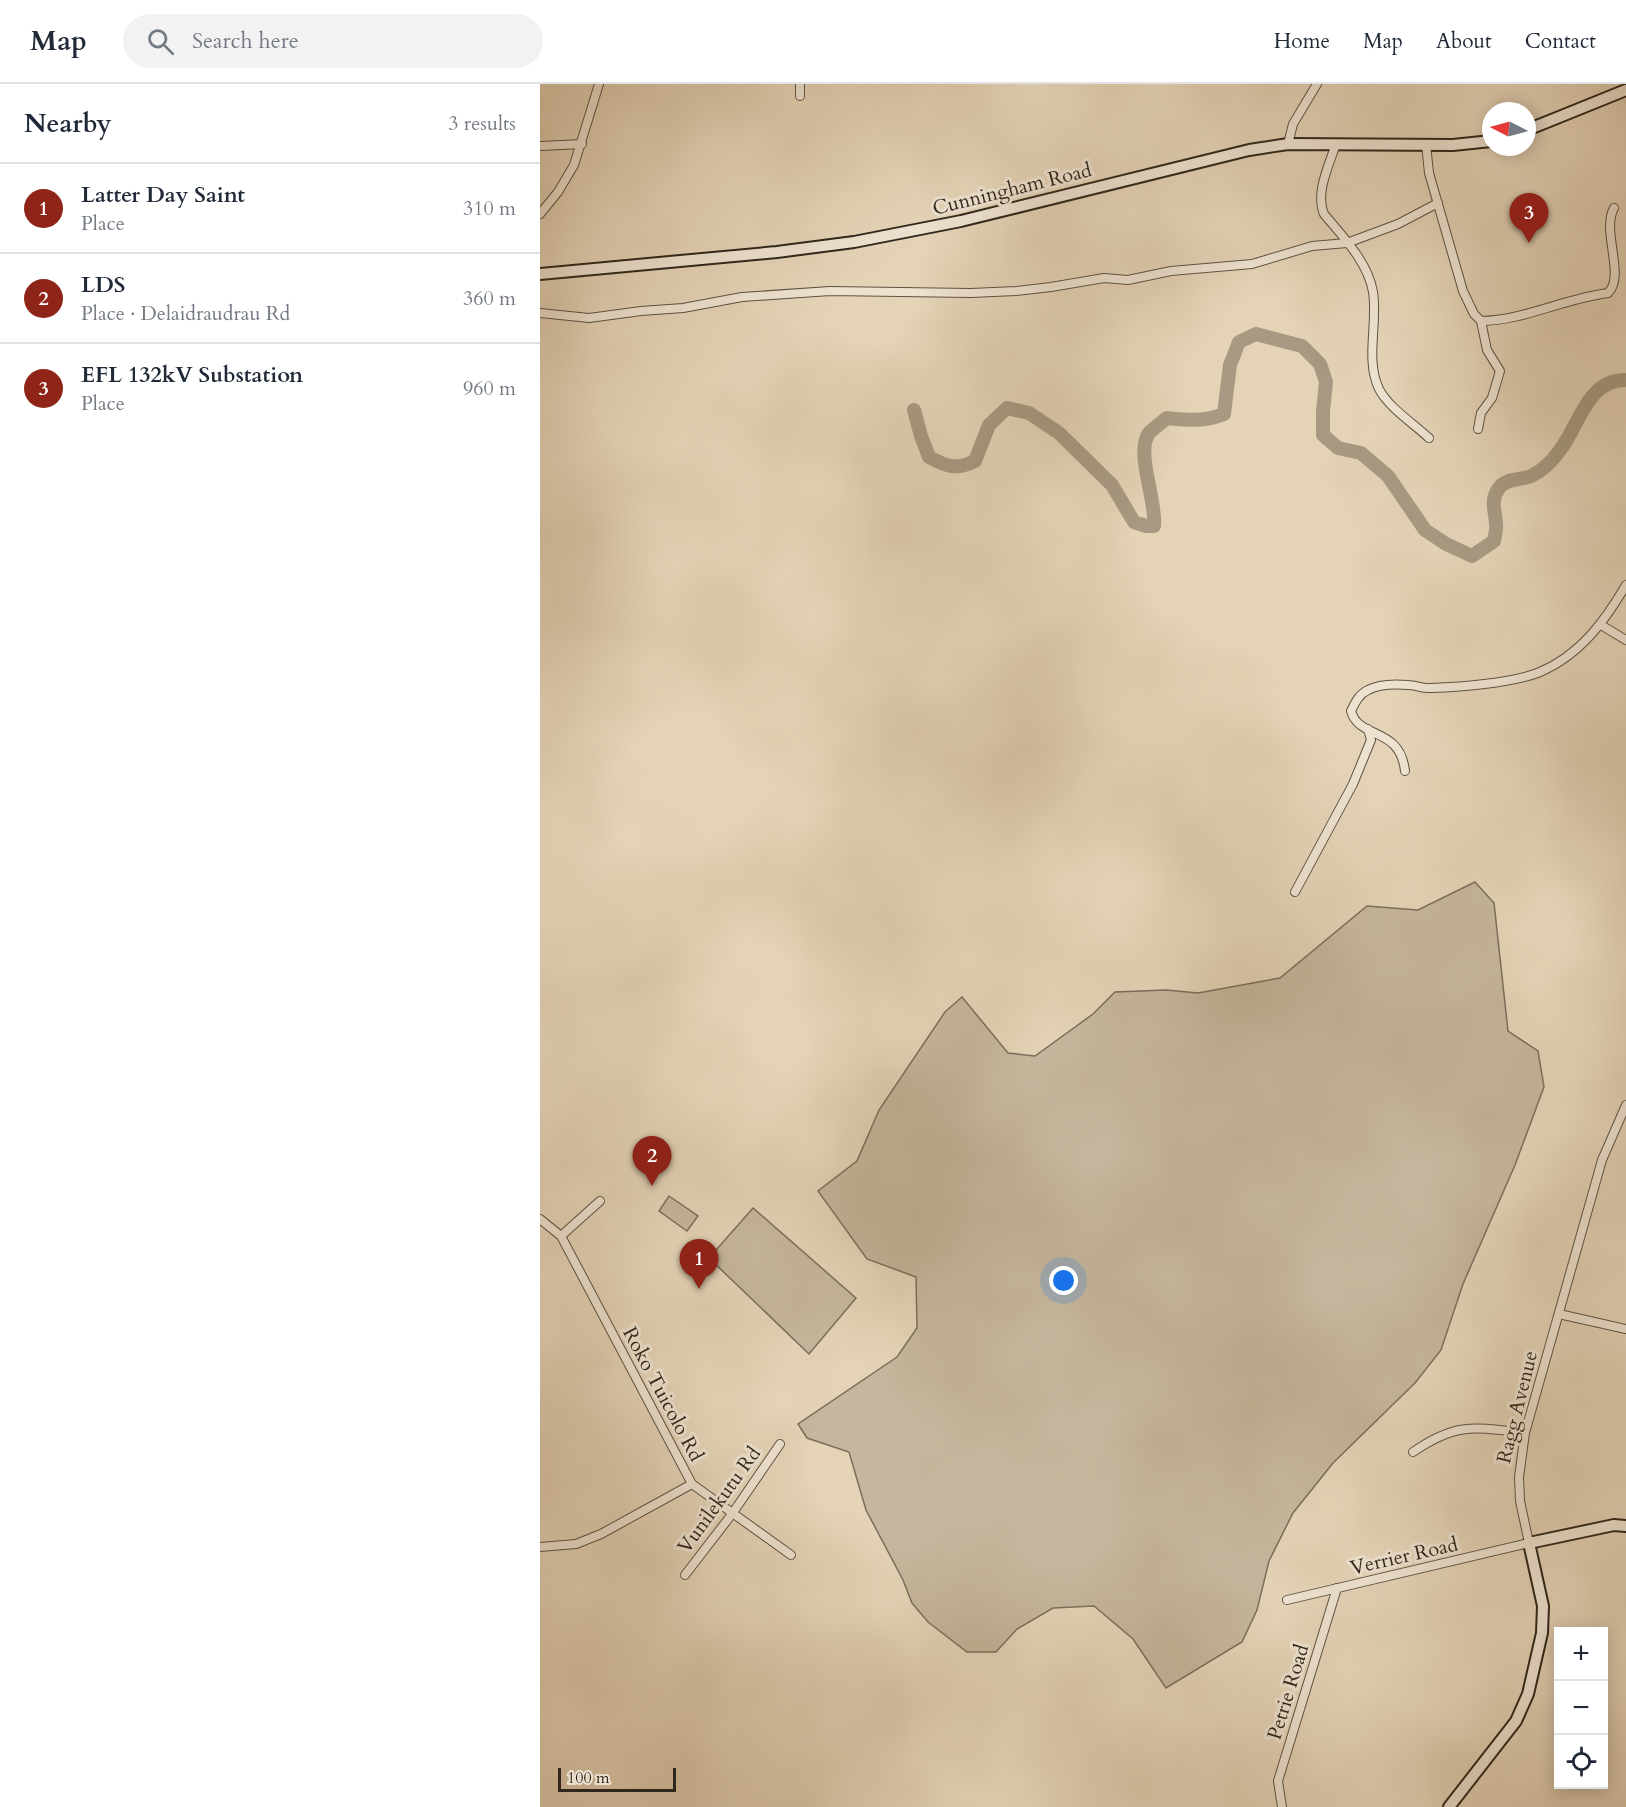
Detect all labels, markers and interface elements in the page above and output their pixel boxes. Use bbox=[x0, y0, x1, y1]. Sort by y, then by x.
search box bbox=[123, 14, 543, 68]
text: Map bbox=[30, 22, 87, 60]
icon: search bbox=[144, 25, 177, 58]
text: Search here bbox=[192, 26, 299, 56]
text: Home bbox=[1274, 27, 1330, 56]
text: Map bbox=[1363, 27, 1403, 56]
text: About bbox=[1436, 27, 1492, 56]
text: Contact bbox=[1525, 27, 1596, 56]
north arrow bbox=[1482, 102, 1536, 156]
text: Nearby bbox=[24, 106, 112, 141]
text: 3 results bbox=[448, 110, 516, 137]
street label: Cunningham Road bbox=[930, 156, 1095, 222]
text: Latter Day Saint bbox=[81, 180, 245, 210]
pin: 3 bbox=[1510, 194, 1548, 243]
text: 1 bbox=[38, 195, 49, 222]
text: 310 m bbox=[463, 195, 516, 222]
text: Place bbox=[81, 210, 125, 237]
text: LDS bbox=[81, 270, 125, 300]
text: 2 bbox=[38, 285, 49, 312]
text: 360 m bbox=[463, 285, 516, 312]
text: Place · Delaidraudrau Rd bbox=[81, 300, 290, 327]
text: EFL 132kV Substation bbox=[81, 360, 303, 390]
text: 3 bbox=[38, 375, 49, 402]
text: 960 m bbox=[463, 375, 516, 402]
text: Place bbox=[81, 390, 125, 417]
pin: 2 bbox=[632, 1136, 672, 1186]
pin: 1 bbox=[680, 1240, 718, 1289]
your location bbox=[1049, 1266, 1078, 1295]
street label: Roko Tuicolo Rd bbox=[616, 1322, 710, 1466]
street label: Ragg Avenue bbox=[1490, 1348, 1544, 1466]
street label: Vunilekutu Rd bbox=[671, 1441, 767, 1559]
street label: Verrier Road bbox=[1348, 1530, 1461, 1581]
map controls bbox=[1554, 1627, 1608, 1789]
button: + bbox=[1554, 1627, 1608, 1681]
street label: Petrie Road bbox=[1261, 1641, 1315, 1743]
button: − bbox=[1554, 1681, 1608, 1735]
button: locate bbox=[1554, 1735, 1608, 1789]
scale bar bbox=[558, 1765, 676, 1792]
text: 100 m bbox=[567, 1767, 609, 1789]

